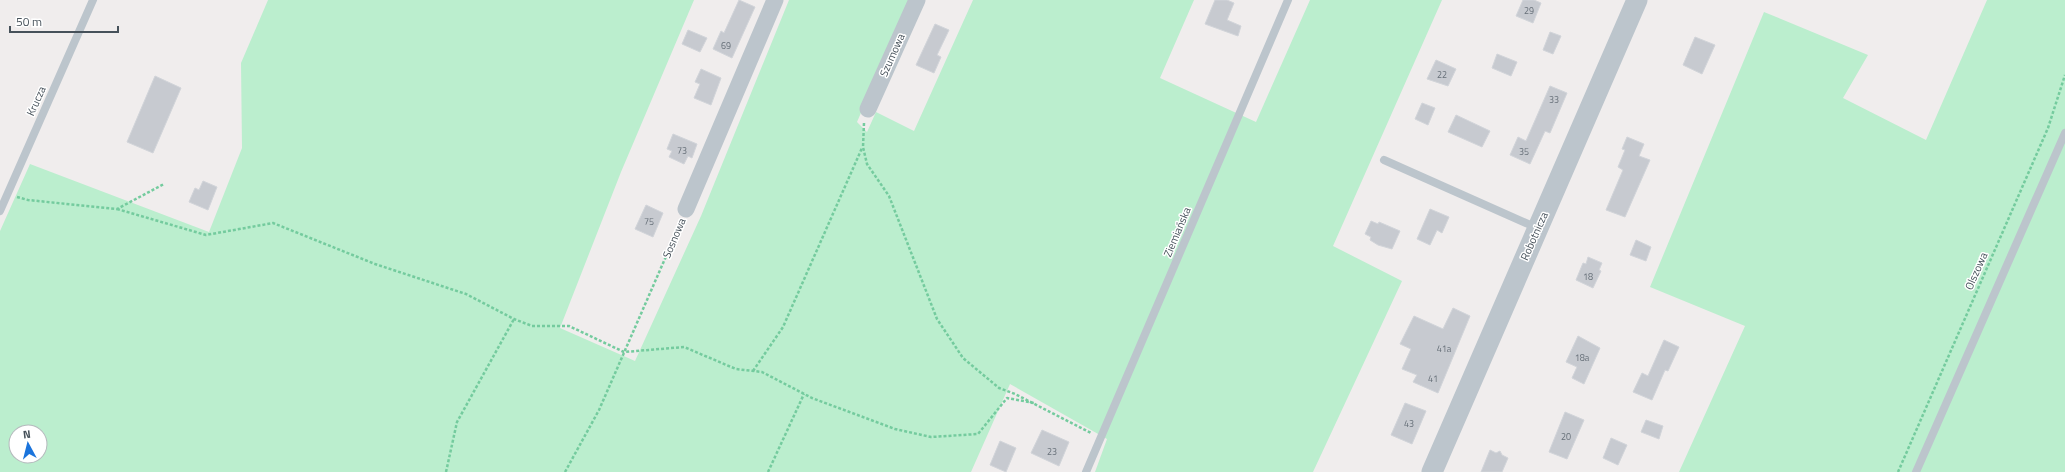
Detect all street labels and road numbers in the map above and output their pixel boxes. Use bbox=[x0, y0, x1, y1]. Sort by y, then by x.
street label: Szumowa bbox=[875, 30, 909, 79]
street label: Krucza bbox=[22, 83, 50, 118]
street label: Ziemiańska bbox=[1159, 204, 1195, 259]
street label: Robotnicza bbox=[1516, 209, 1552, 263]
street label: Sosnowa bbox=[658, 215, 690, 261]
street label: Olszowa bbox=[1961, 249, 1992, 292]

